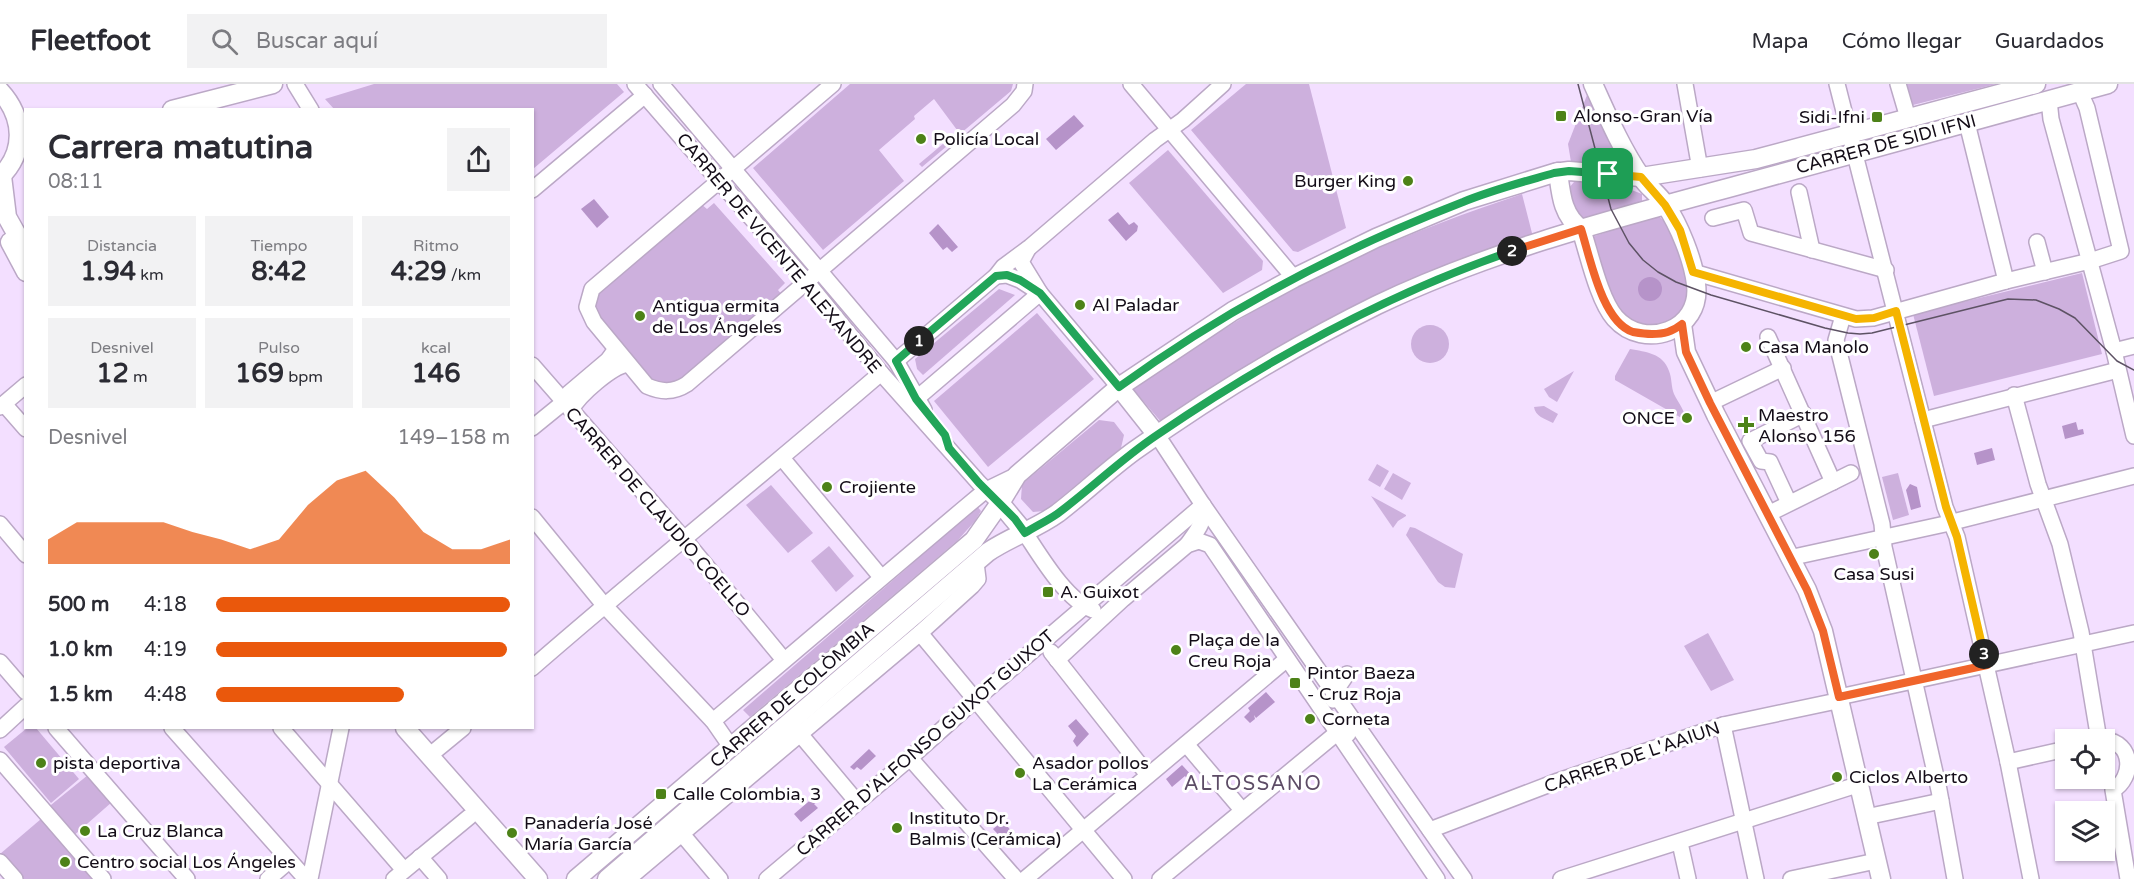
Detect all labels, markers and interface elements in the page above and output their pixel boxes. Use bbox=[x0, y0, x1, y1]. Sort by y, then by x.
search box bbox=[187, 14, 607, 68]
text: Fleetfoot bbox=[30, 24, 151, 58]
icon: search bbox=[208, 25, 241, 58]
text: Buscar aquí bbox=[256, 28, 378, 54]
text: Mapa bbox=[1751, 29, 1809, 54]
text: Cómo llegar bbox=[1842, 29, 1962, 54]
text: Guardados bbox=[1995, 29, 2104, 54]
place label: Alonso-Gran Vía bbox=[1573, 105, 1713, 127]
place label: Sidi-Ifni bbox=[1799, 106, 1865, 128]
marker: Alonso-Gran Vía bbox=[1554, 109, 1568, 123]
street label: CARRER DE SIDI IFNI bbox=[1794, 109, 1978, 179]
marker: Sidi-Ifni bbox=[1870, 110, 1884, 124]
text: Carrera matutina bbox=[48, 128, 313, 167]
button: share bbox=[447, 128, 510, 191]
street label: CARRER DE VICENTE ALEXANDRE bbox=[672, 128, 886, 378]
place label: Policía Local bbox=[933, 128, 1039, 150]
marker: Policía Local bbox=[914, 132, 928, 146]
pin bbox=[1582, 148, 1633, 199]
icon: arrive bbox=[1591, 157, 1624, 190]
text: 08:11 bbox=[48, 170, 103, 194]
place label: Burger King bbox=[1294, 170, 1396, 192]
marker: Burger King bbox=[1401, 174, 1415, 188]
text: Distancia bbox=[87, 236, 157, 256]
text: Tiempo bbox=[250, 236, 308, 256]
text: Ritmo bbox=[413, 236, 459, 256]
pin: 2 bbox=[1497, 236, 1527, 266]
text: 2 bbox=[1507, 241, 1517, 261]
text: 1.94 bbox=[80, 256, 136, 287]
text: 8:42 bbox=[251, 256, 307, 287]
text: 4:29 bbox=[391, 256, 447, 287]
text: km bbox=[136, 265, 164, 285]
text: /km bbox=[447, 265, 481, 285]
place label: Al Paladar bbox=[1092, 294, 1179, 316]
place label: Antigua ermita de Los Ángeles bbox=[652, 295, 782, 338]
marker: Al Paladar bbox=[1073, 298, 1087, 312]
marker: Antigua ermita de Los Ángeles bbox=[633, 309, 647, 323]
pin: 1 bbox=[904, 326, 934, 356]
text: 1 bbox=[914, 331, 924, 351]
place label: Casa Manolo bbox=[1758, 336, 1869, 358]
text: Desnivel bbox=[90, 338, 154, 358]
text: Pulso bbox=[258, 338, 300, 358]
text: kcal bbox=[421, 338, 451, 358]
marker: Casa Manolo bbox=[1739, 340, 1753, 354]
text: 12 bbox=[96, 358, 129, 389]
text: 169 bbox=[235, 358, 284, 389]
text: 146 bbox=[412, 358, 460, 389]
text: m bbox=[129, 367, 148, 387]
text: bpm bbox=[284, 367, 323, 387]
street label: CARRER DE CLAUDIO COELLO bbox=[561, 403, 755, 621]
place label: Maestro Alonso 156 bbox=[1758, 404, 1856, 447]
place label: ONCE bbox=[1622, 407, 1675, 429]
marker: ONCE bbox=[1680, 411, 1694, 425]
marker: Maestro Alonso 156 bbox=[1739, 418, 1753, 432]
text: Desnivel bbox=[48, 426, 127, 450]
text: 149–158 m bbox=[397, 426, 510, 450]
place label: Crojiente bbox=[839, 476, 916, 498]
marker: Crojiente bbox=[820, 480, 834, 494]
marker: Casa Susi bbox=[1867, 547, 1881, 561]
place label: Casa Susi bbox=[1833, 563, 1915, 585]
place label: A. Guixot bbox=[1060, 581, 1139, 603]
marker: A. Guixot bbox=[1041, 585, 1055, 599]
text: 500 m bbox=[48, 593, 109, 617]
text: 4:18 bbox=[144, 593, 187, 617]
street label: CARRER DE COLÒMBIA bbox=[705, 618, 879, 772]
street label: CARRER D'ALFONSO GUIXOT GUIXOT bbox=[791, 625, 1059, 861]
place label: Plaça de la Creu Roja bbox=[1188, 629, 1280, 672]
text: 1.0 km bbox=[48, 638, 113, 662]
text: 4:19 bbox=[144, 638, 187, 662]
pin: 3 bbox=[1969, 639, 1999, 669]
marker: Plaça de la Creu Roja bbox=[1169, 643, 1183, 657]
text: 3 bbox=[1979, 644, 1989, 664]
place label: Pintor Baeza - Cruz Roja bbox=[1307, 662, 1415, 705]
marker: Pintor Baeza - Cruz Roja bbox=[1288, 676, 1302, 690]
text: 1.5 km bbox=[48, 683, 113, 707]
text: 4:48 bbox=[144, 683, 187, 707]
place label: Corneta bbox=[1322, 708, 1390, 730]
marker: Corneta bbox=[1303, 712, 1317, 726]
street label: CARRER DE L'AAIUN bbox=[1541, 717, 1723, 797]
map controls bbox=[2055, 729, 2115, 861]
button: locate bbox=[2055, 729, 2115, 789]
place label: pista deportiva bbox=[53, 752, 181, 774]
place label: Asador pollos La Cerámica bbox=[1032, 752, 1149, 795]
marker: pista deportiva bbox=[34, 756, 48, 770]
marker: Asador pollos La Cerámica bbox=[1013, 766, 1027, 780]
place label: Ciclos Alberto bbox=[1849, 766, 1968, 788]
marker: Ciclos Alberto bbox=[1830, 770, 1844, 784]
district label: ALTOSSANO bbox=[1184, 772, 1322, 796]
place label: Calle Colombia, 3 bbox=[673, 783, 821, 805]
marker: Calle Colombia, 3 bbox=[654, 787, 668, 801]
button: layers bbox=[2055, 801, 2115, 861]
place label: Instituto Dr. Balmis (Cerámica) bbox=[909, 807, 1061, 850]
place label: Panadería José María García bbox=[524, 812, 653, 855]
place label: La Cruz Blanca bbox=[97, 820, 224, 842]
marker: Instituto Dr. Balmis (Cerámica) bbox=[890, 821, 904, 835]
marker: La Cruz Blanca bbox=[78, 824, 92, 838]
marker: Panadería José María García bbox=[505, 826, 519, 840]
place label: Centro social Los Ángeles bbox=[77, 851, 296, 873]
marker: Centro social Los Ángeles bbox=[58, 855, 72, 869]

